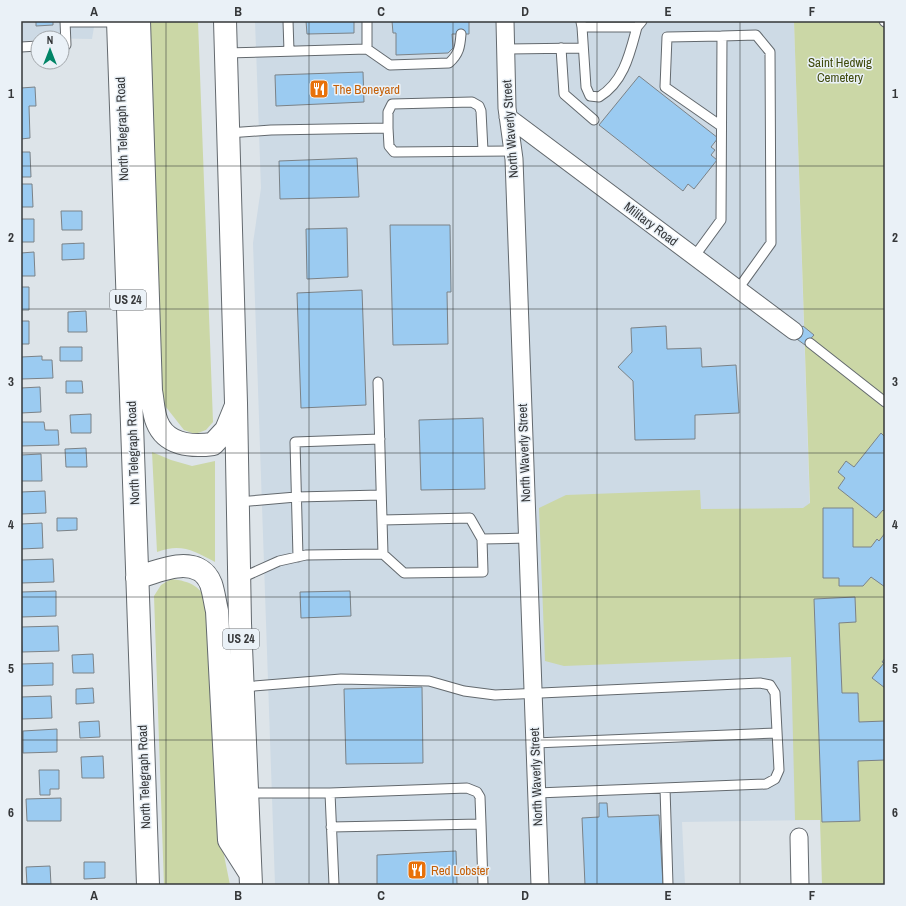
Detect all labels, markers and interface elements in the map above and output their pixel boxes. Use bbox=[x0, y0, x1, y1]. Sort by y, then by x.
text: A bbox=[90, 3, 98, 20]
text: B bbox=[234, 3, 242, 20]
text: C bbox=[377, 3, 385, 20]
text: D bbox=[521, 3, 529, 20]
text: E bbox=[664, 3, 672, 20]
text: F bbox=[809, 3, 816, 20]
north arrow bbox=[30, 30, 70, 70]
text: N bbox=[47, 33, 53, 47]
park label: Saint Hedwig Cemetery bbox=[808, 54, 872, 86]
street label: North Telegraph Road bbox=[112, 77, 132, 181]
restaurant icon: The Boneyard bbox=[308, 78, 330, 100]
street label: North Waverly Street bbox=[498, 79, 522, 179]
place label: The Boneyard bbox=[333, 81, 400, 98]
text: 1 bbox=[8, 85, 14, 102]
text: 1 bbox=[892, 85, 898, 102]
street label: Military Road bbox=[621, 198, 681, 250]
text: 2 bbox=[8, 229, 14, 246]
text: 2 bbox=[892, 229, 898, 246]
road number: US 24 bbox=[110, 290, 146, 310]
text: 3 bbox=[8, 373, 14, 390]
text: 3 bbox=[892, 373, 898, 390]
street label: North Telegraph Road bbox=[123, 401, 143, 505]
street label: North Waverly Street bbox=[514, 403, 534, 503]
text: 4 bbox=[8, 516, 14, 533]
text: 4 bbox=[892, 516, 898, 533]
road number: US 24 bbox=[223, 629, 259, 649]
text: 5 bbox=[8, 660, 14, 677]
text: 5 bbox=[892, 660, 898, 677]
street label: North Telegraph Road bbox=[134, 725, 154, 829]
street label: North Waverly Street bbox=[526, 727, 546, 827]
text: 6 bbox=[8, 804, 14, 821]
text: 6 bbox=[892, 804, 898, 821]
restaurant icon: Red Lobster bbox=[406, 859, 428, 881]
place label: Red Lobster bbox=[431, 862, 490, 879]
text: A bbox=[90, 887, 98, 904]
text: B bbox=[234, 887, 242, 904]
text: C bbox=[377, 887, 385, 904]
text: D bbox=[521, 887, 529, 904]
text: E bbox=[664, 887, 672, 904]
text: F bbox=[809, 887, 816, 904]

